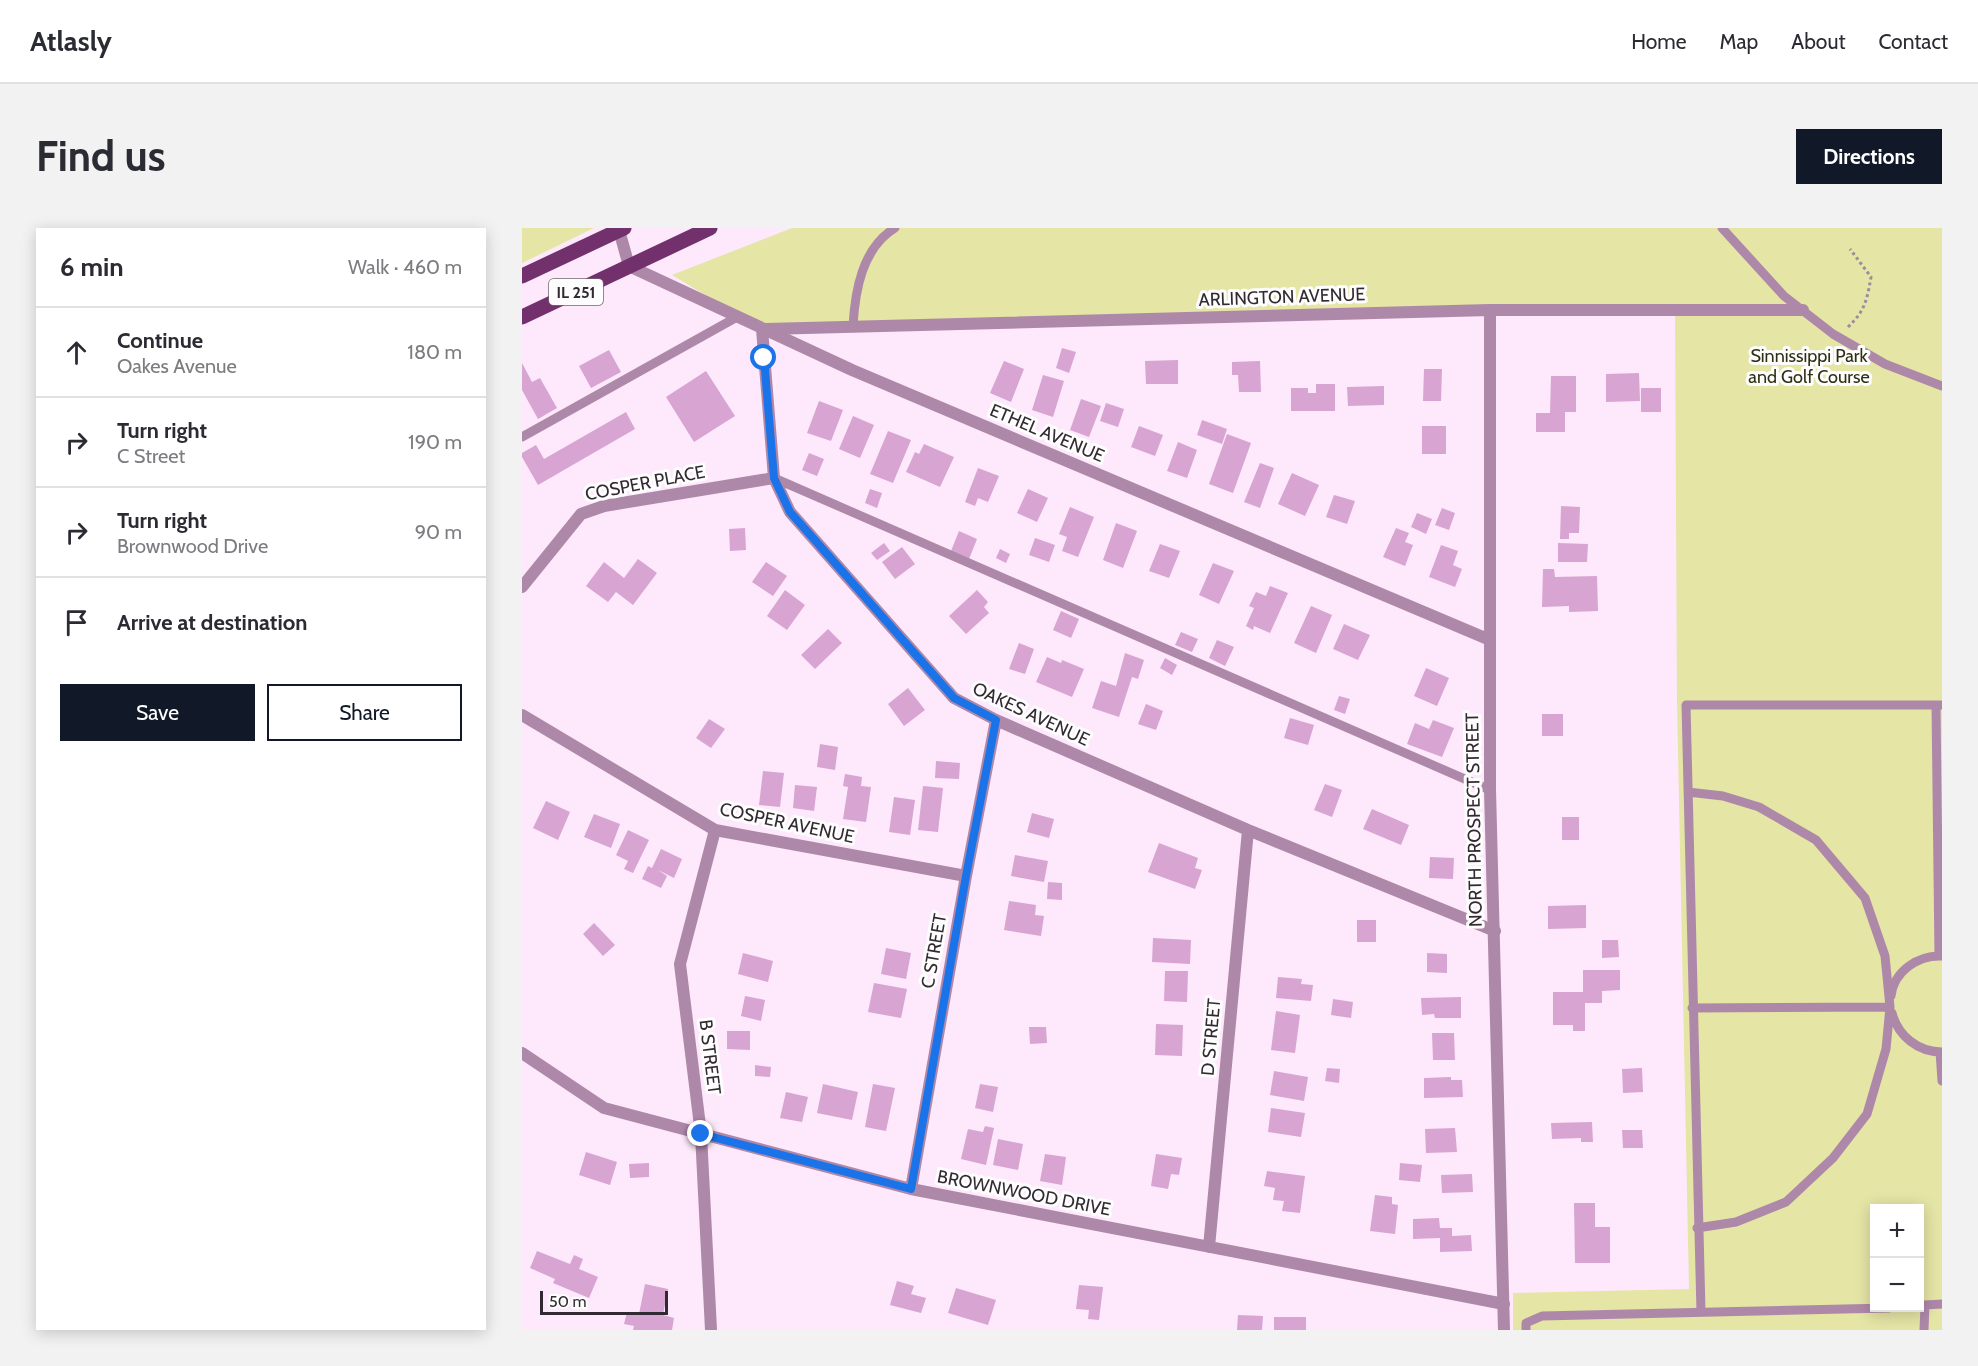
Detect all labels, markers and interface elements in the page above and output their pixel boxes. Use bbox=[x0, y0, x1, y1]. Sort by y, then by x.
text: Atlasly bbox=[30, 24, 112, 58]
text: Home bbox=[1631, 29, 1687, 54]
text: Map bbox=[1720, 29, 1758, 54]
text: About bbox=[1791, 29, 1845, 54]
text: Contact bbox=[1878, 29, 1948, 54]
button: Directions bbox=[1796, 129, 1942, 184]
text: Find us bbox=[36, 130, 165, 182]
text: 6 min bbox=[60, 251, 124, 283]
text: Walk · 460 m bbox=[348, 255, 462, 279]
road number: IL 251 bbox=[549, 279, 603, 305]
street label: ARLINGTON AVENUE bbox=[1198, 283, 1366, 311]
text: Continue bbox=[117, 327, 203, 354]
icon: ahead bbox=[60, 336, 93, 369]
text: 180 m bbox=[407, 340, 462, 364]
route start bbox=[750, 344, 776, 370]
park label: Sinnissippi Park and Golf Course bbox=[1748, 345, 1870, 388]
text: Oakes Avenue bbox=[117, 354, 237, 378]
street label: ETHEL AVENUE bbox=[986, 399, 1108, 467]
text: Turn right bbox=[117, 417, 207, 444]
icon: right bbox=[60, 426, 93, 459]
text: 190 m bbox=[408, 430, 462, 454]
text: C Street bbox=[117, 444, 185, 468]
street label: COSPER PLACE bbox=[583, 461, 707, 505]
text: Turn right bbox=[117, 507, 207, 534]
icon: right bbox=[60, 516, 93, 549]
text: 90 m bbox=[415, 520, 462, 544]
text: Brownwood Drive bbox=[117, 534, 268, 558]
icon: arrive bbox=[60, 606, 93, 639]
text: Arrive at destination bbox=[117, 609, 307, 636]
street label: OAKES AVENUE bbox=[969, 677, 1093, 751]
button: Save bbox=[60, 684, 255, 741]
button: Share bbox=[267, 684, 462, 741]
street label: NORTH PROSPECT STREET bbox=[1461, 712, 1487, 927]
street label: COSPER AVENUE bbox=[718, 798, 856, 848]
street label: C STREET bbox=[917, 911, 951, 990]
street label: D STREET bbox=[1197, 997, 1225, 1077]
street label: B STREET bbox=[694, 1018, 726, 1096]
route end bbox=[687, 1120, 713, 1146]
street label: BROWNWOOD DRIVE bbox=[935, 1165, 1113, 1221]
map controls bbox=[1870, 1204, 1924, 1312]
button: + bbox=[1870, 1204, 1924, 1258]
button: − bbox=[1870, 1258, 1924, 1312]
scale bar bbox=[540, 1288, 668, 1316]
text: 50 m bbox=[549, 1292, 586, 1311]

